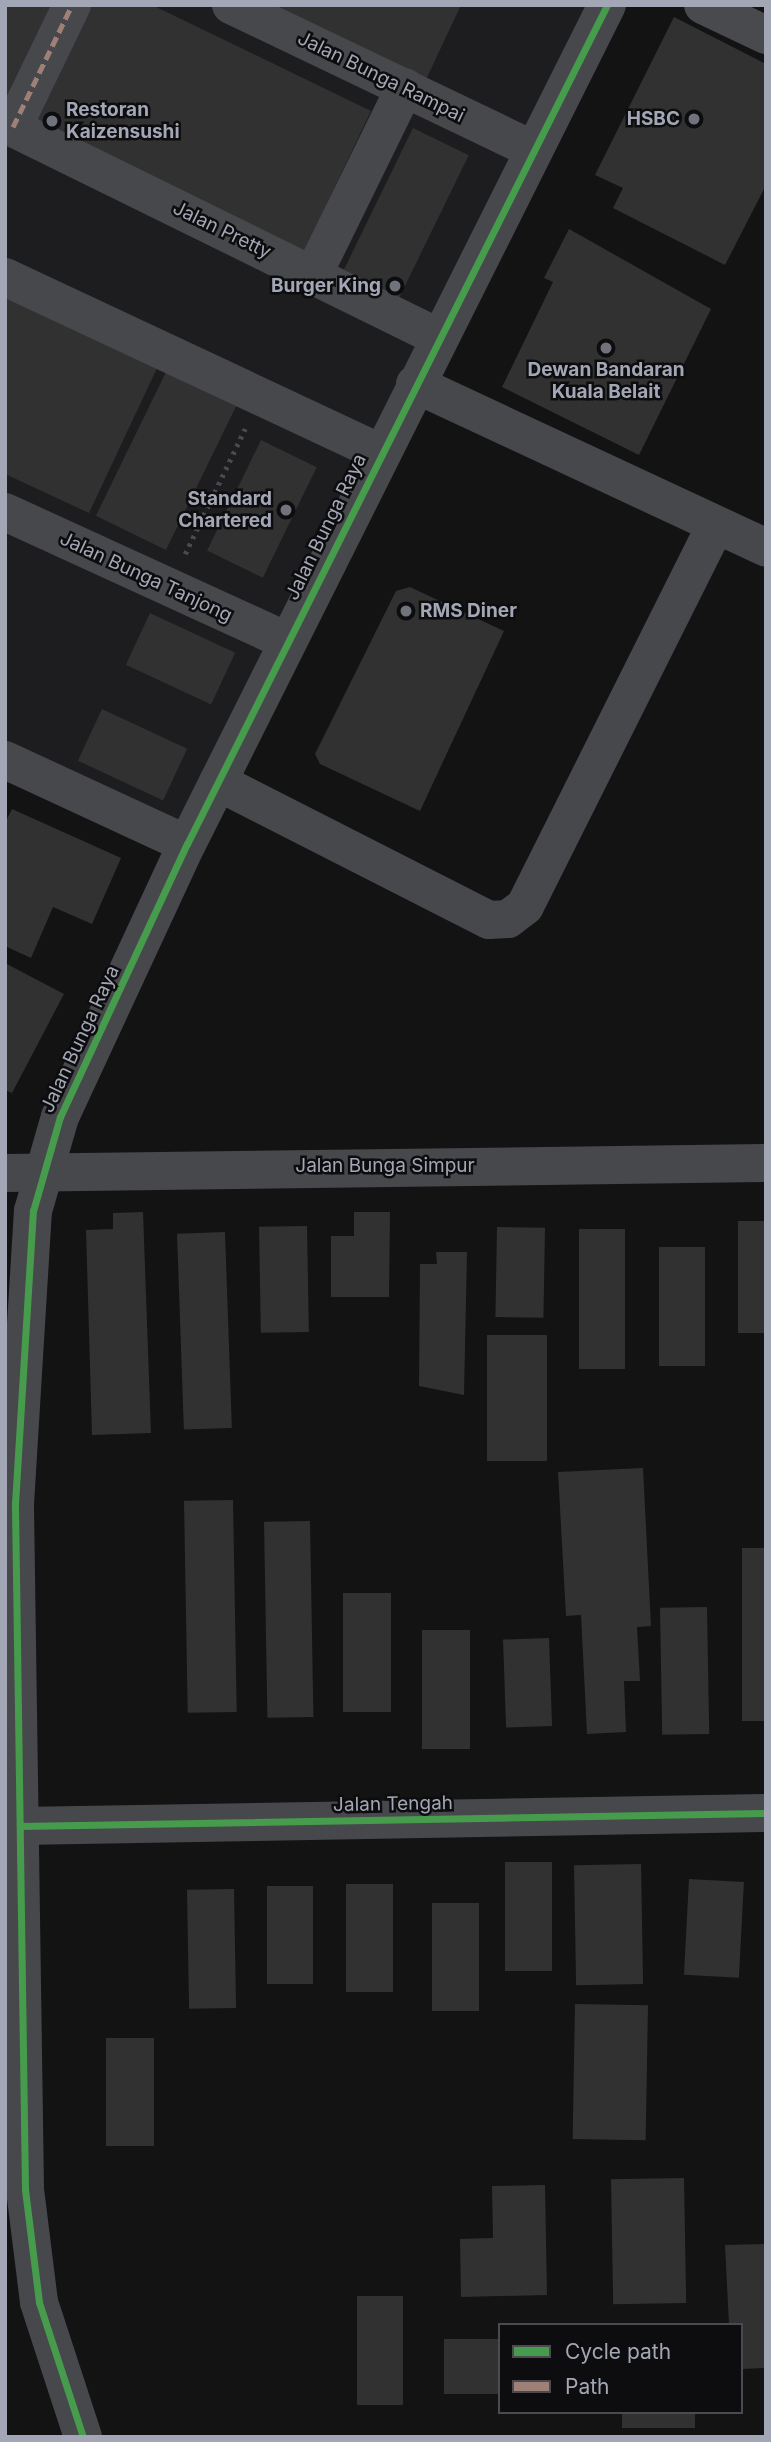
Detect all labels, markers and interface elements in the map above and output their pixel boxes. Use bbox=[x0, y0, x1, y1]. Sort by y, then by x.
street label: Jalan Bunga Rampai bbox=[294, 27, 468, 127]
place label: Restoran Kaizensushi bbox=[66, 99, 180, 143]
place label: HSBC bbox=[627, 108, 680, 130]
marker: HSBC bbox=[686, 111, 702, 127]
marker: Restoran Kaizensushi bbox=[44, 113, 60, 129]
street label: Jalan Pretty bbox=[169, 196, 275, 264]
place label: Burger King bbox=[271, 275, 381, 297]
marker: Burger King bbox=[387, 278, 403, 294]
marker: Dewan Bandaran Kuala Belait bbox=[598, 340, 614, 356]
place label: Dewan Bandaran Kuala Belait bbox=[527, 359, 685, 403]
street label: Jalan Bunga Raya bbox=[281, 450, 371, 604]
place label: Standard Chartered bbox=[178, 488, 272, 532]
marker: Standard Chartered bbox=[278, 502, 294, 518]
street label: Jalan Bunga Tanjong bbox=[56, 527, 236, 627]
place label: RMS Diner bbox=[420, 600, 517, 622]
marker: RMS Diner bbox=[398, 603, 414, 619]
street label: Jalan Bunga Raya bbox=[36, 962, 124, 1116]
street label: Jalan Bunga Simpur bbox=[295, 1155, 475, 1177]
street label: Jalan Tengah bbox=[333, 1792, 453, 1816]
legend bbox=[498, 2323, 743, 2414]
text: Cycle path bbox=[565, 2339, 671, 2364]
text: Path bbox=[565, 2374, 610, 2399]

